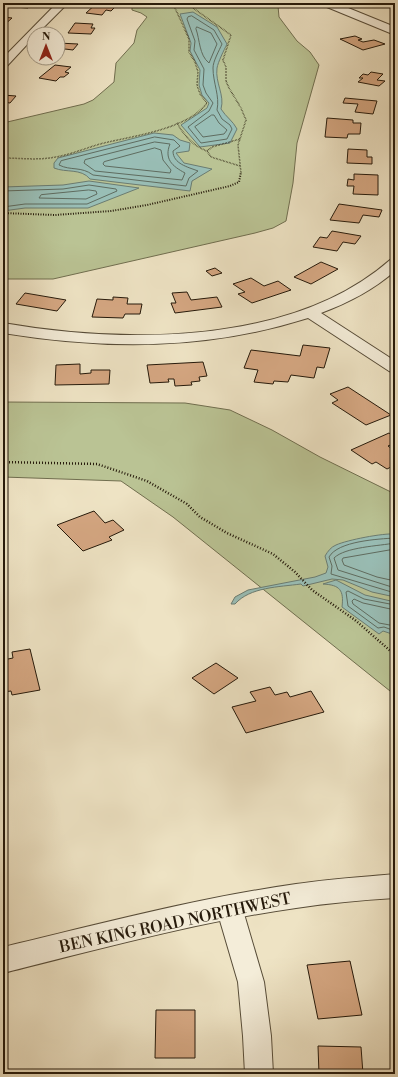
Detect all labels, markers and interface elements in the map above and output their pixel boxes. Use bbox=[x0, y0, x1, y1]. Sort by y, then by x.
north arrow bbox=[26, 26, 66, 66]
text: N bbox=[42, 30, 51, 44]
street label: BEN KING ROAD NORTHWEST bbox=[56, 889, 293, 958]

